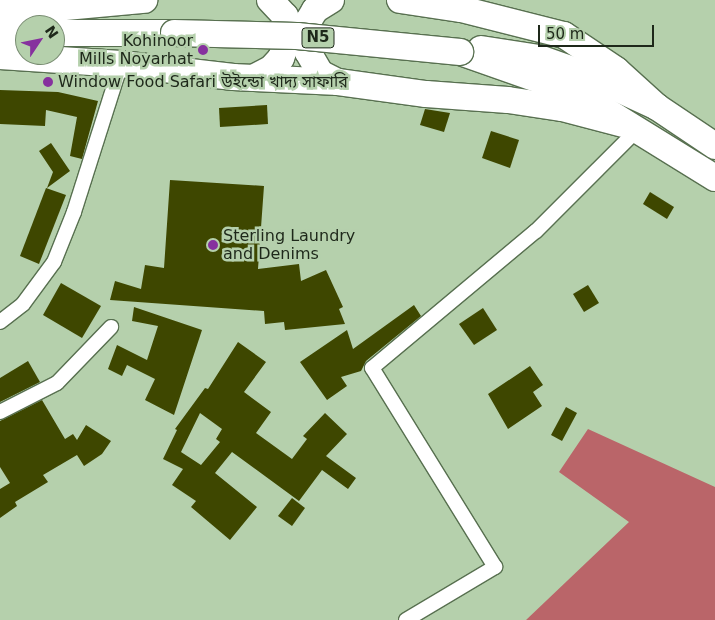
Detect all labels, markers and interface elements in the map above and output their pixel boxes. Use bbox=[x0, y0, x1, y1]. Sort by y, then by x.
north arrow bbox=[15, 15, 65, 65]
scale bar bbox=[540, 15, 656, 47]
text: N bbox=[42, 23, 62, 42]
text: 50 m bbox=[546, 25, 584, 43]
road number: N5 bbox=[300, 26, 336, 50]
place label: Kohinoor Mills Noyarhat bbox=[79, 31, 193, 69]
marker: Kohinoor Mills Noyarhat bbox=[197, 44, 209, 56]
place label: Window Food Safari উইন্ডো খাদ্য সাফারি bbox=[58, 72, 348, 92]
marker: Window Food Safari উইন্ডো খাদ্য সাফারি bbox=[42, 76, 54, 88]
place label: Sterling Laundry and Denims bbox=[223, 226, 355, 264]
marker: Sterling Laundry and Denims bbox=[207, 239, 219, 251]

